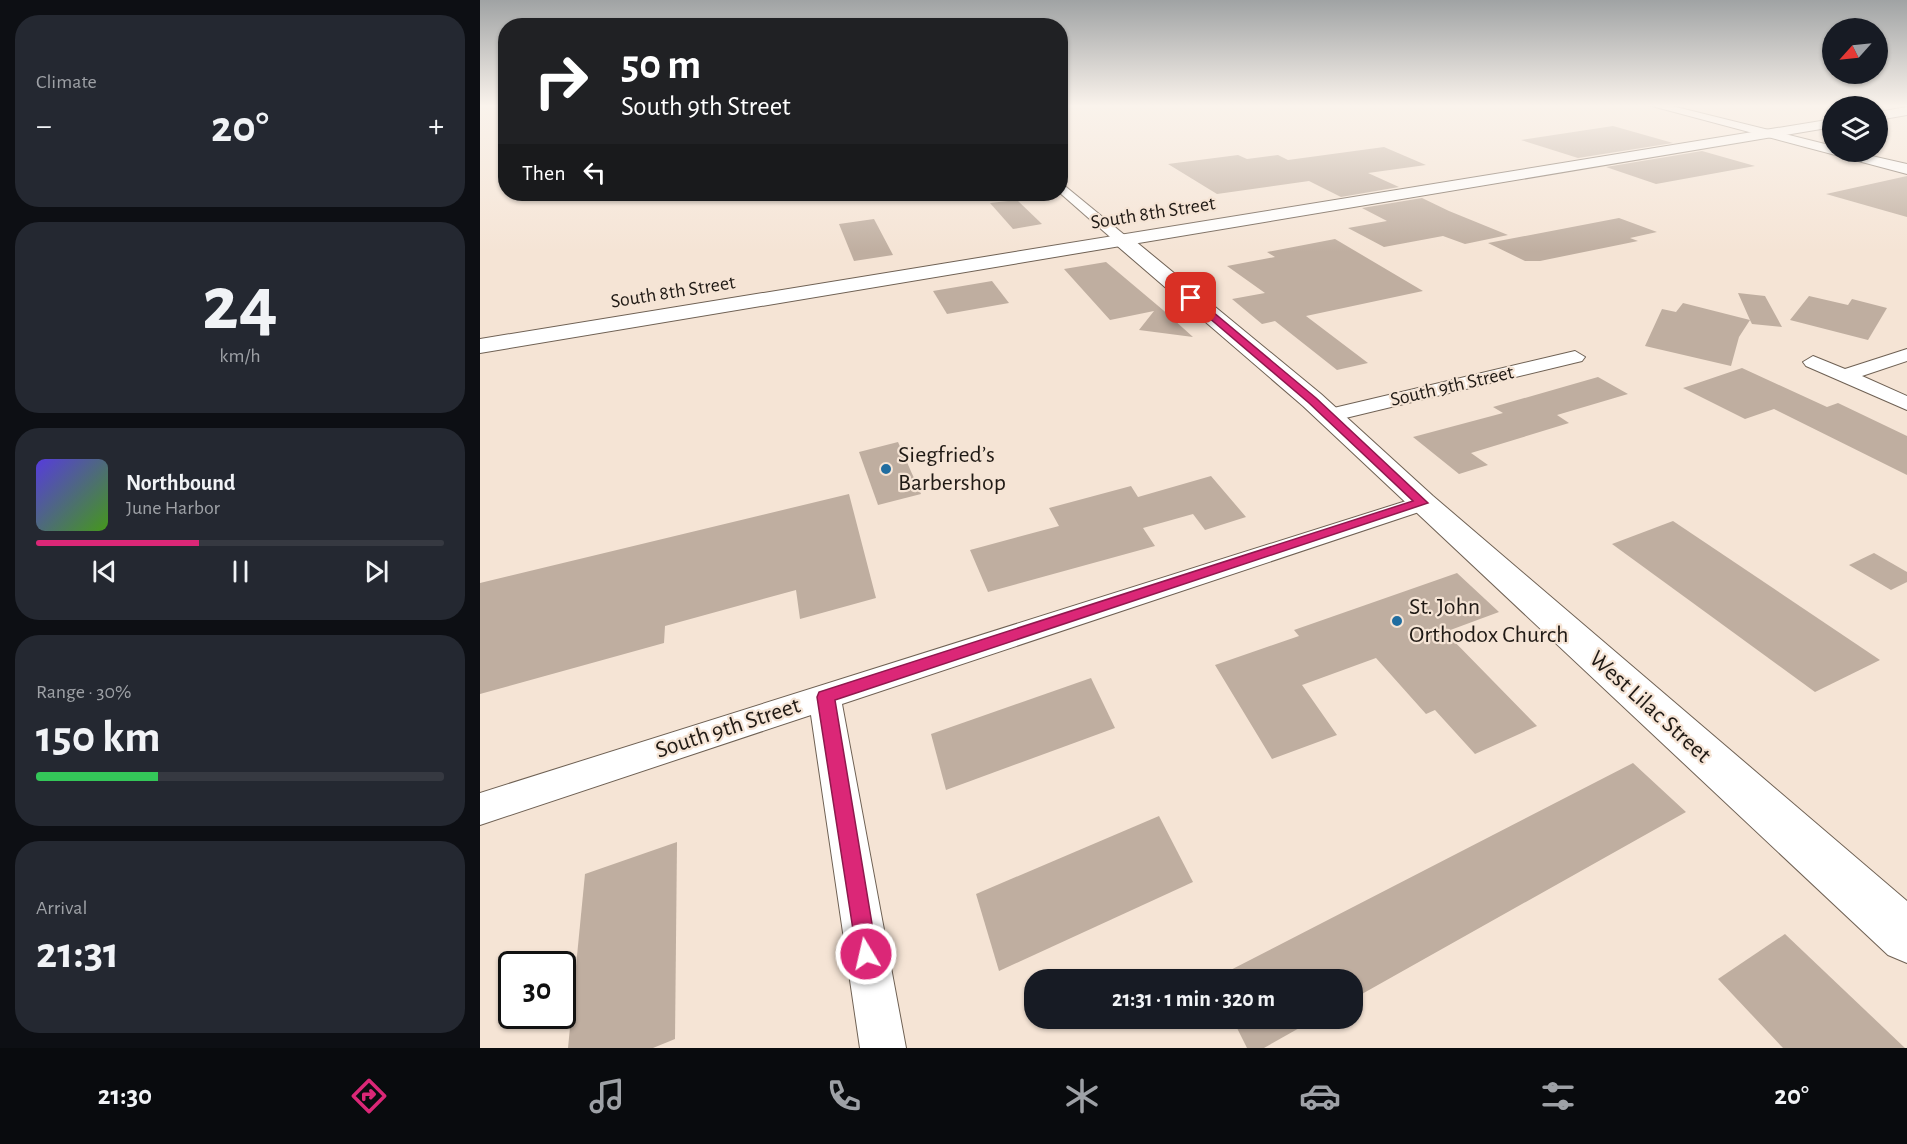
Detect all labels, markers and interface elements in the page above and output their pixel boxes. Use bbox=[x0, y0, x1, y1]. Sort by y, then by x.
north arrow bbox=[1822, 18, 1888, 84]
map controls bbox=[1822, 18, 1888, 162]
icon: right bbox=[522, 42, 600, 120]
text: 50 m bbox=[621, 44, 701, 86]
text: Climate bbox=[36, 72, 97, 92]
text: South 9th Street bbox=[621, 93, 791, 120]
button: layers bbox=[1822, 96, 1888, 162]
text: 20° bbox=[211, 105, 269, 150]
text: − bbox=[36, 110, 52, 143]
text: + bbox=[428, 110, 444, 143]
icon: left bbox=[578, 156, 611, 189]
text: Then bbox=[522, 162, 566, 184]
street label: South 8th Street bbox=[1089, 193, 1217, 233]
text: 24 bbox=[202, 266, 278, 344]
street label: South 8th Street bbox=[609, 272, 737, 312]
pin bbox=[1165, 272, 1216, 323]
icon: arrive bbox=[1174, 281, 1207, 314]
text: km/h bbox=[219, 346, 261, 366]
street label: South 9th Street bbox=[1389, 362, 1516, 410]
place label: Siegfried’s Barbershop bbox=[898, 443, 1006, 495]
marker: Siegfried’s Barbershop bbox=[879, 462, 893, 476]
text: Northbound bbox=[126, 472, 235, 494]
text: June Harbor bbox=[126, 498, 220, 518]
icon: previous bbox=[88, 555, 121, 588]
icon: pause bbox=[224, 555, 257, 588]
icon: next bbox=[360, 555, 393, 588]
place label: St. John Orthodox Church bbox=[1409, 595, 1569, 647]
marker: St. John Orthodox Church bbox=[1390, 614, 1404, 628]
street label: West Lilac Street bbox=[1585, 646, 1716, 768]
text: Range · 30% bbox=[36, 682, 131, 702]
street label: South 9th Street bbox=[653, 693, 804, 763]
text: 150 km bbox=[36, 715, 160, 760]
text: Arrival bbox=[36, 898, 87, 918]
position arrow bbox=[834, 922, 898, 986]
text: 21:31 bbox=[36, 931, 119, 976]
speed limit sign: 30 bbox=[498, 951, 576, 1029]
text: 21:31 · 1 min · 320 m bbox=[1112, 988, 1275, 1010]
icon: directions bbox=[348, 1075, 390, 1117]
icon: music bbox=[586, 1075, 628, 1117]
icon: phone bbox=[823, 1075, 865, 1117]
icon: climate bbox=[1061, 1075, 1103, 1117]
icon: car bbox=[1299, 1075, 1341, 1117]
icon: filters bbox=[1537, 1075, 1579, 1117]
text: 21:30 bbox=[98, 1082, 152, 1109]
text: 20° bbox=[1774, 1082, 1809, 1109]

